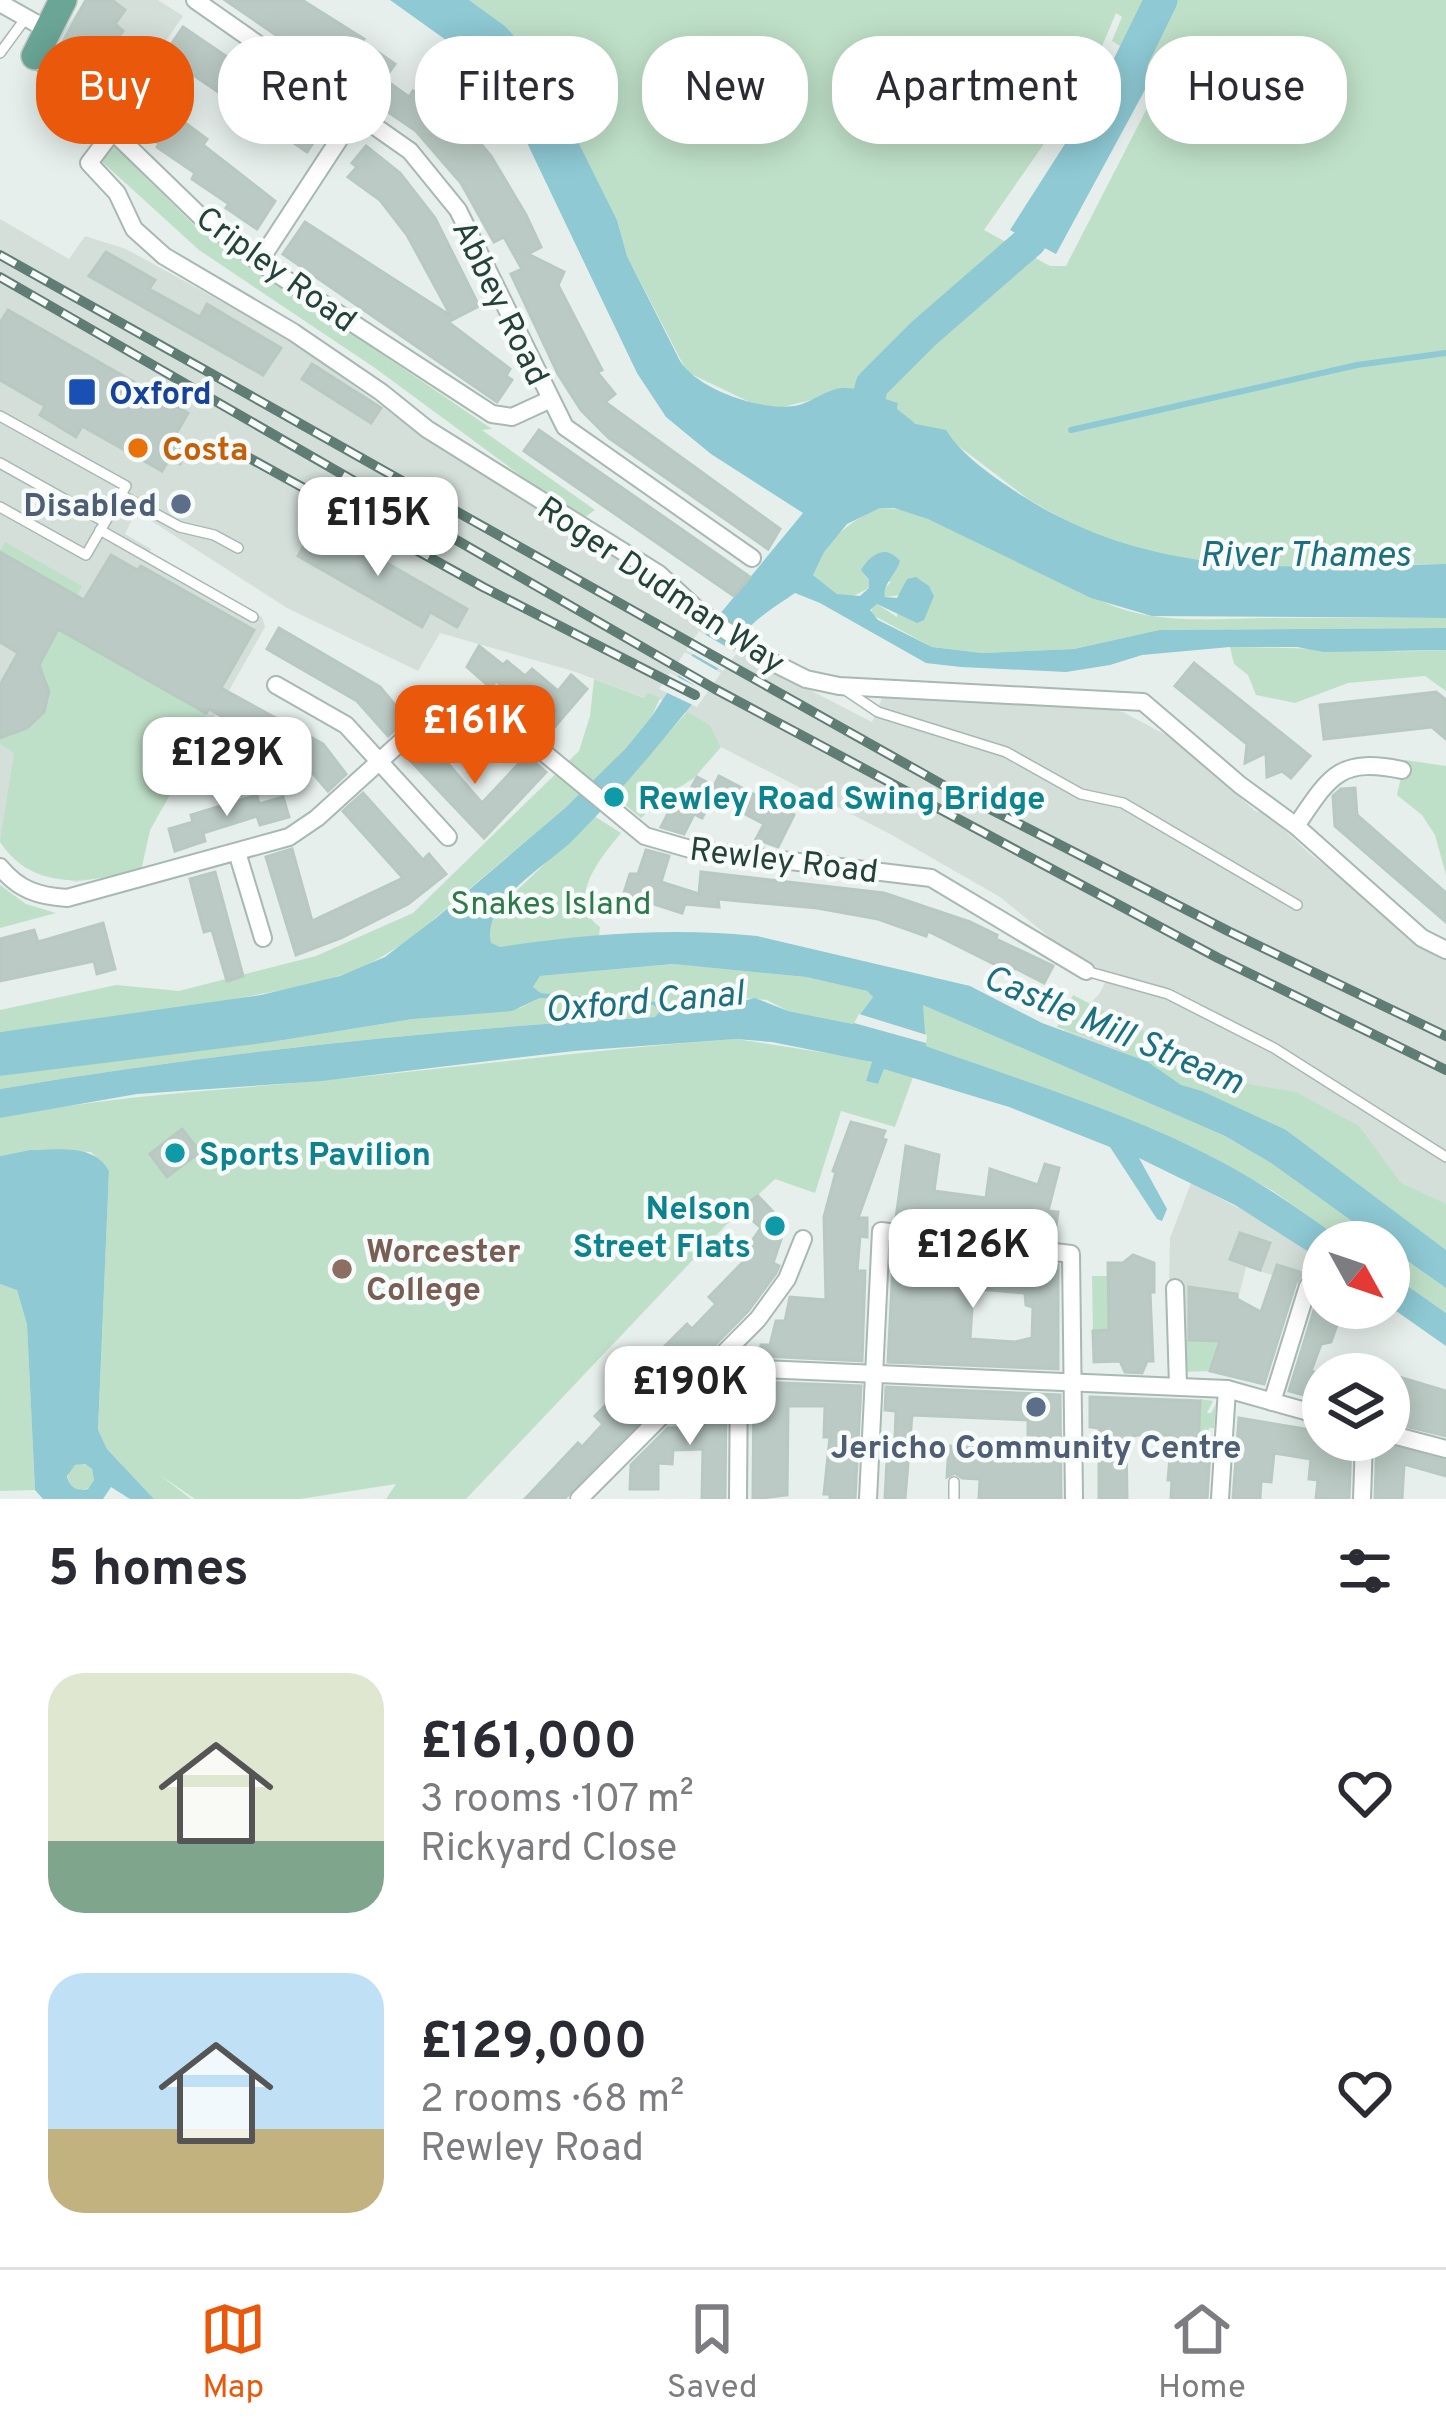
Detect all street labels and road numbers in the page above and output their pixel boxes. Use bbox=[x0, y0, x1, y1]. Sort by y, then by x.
street label: Cripley Road bbox=[186, 199, 363, 344]
street label: Abbey Road bbox=[440, 214, 556, 393]
street label: Roger Dudman Way bbox=[528, 489, 792, 686]
street label: Rewley Road bbox=[687, 831, 880, 895]

